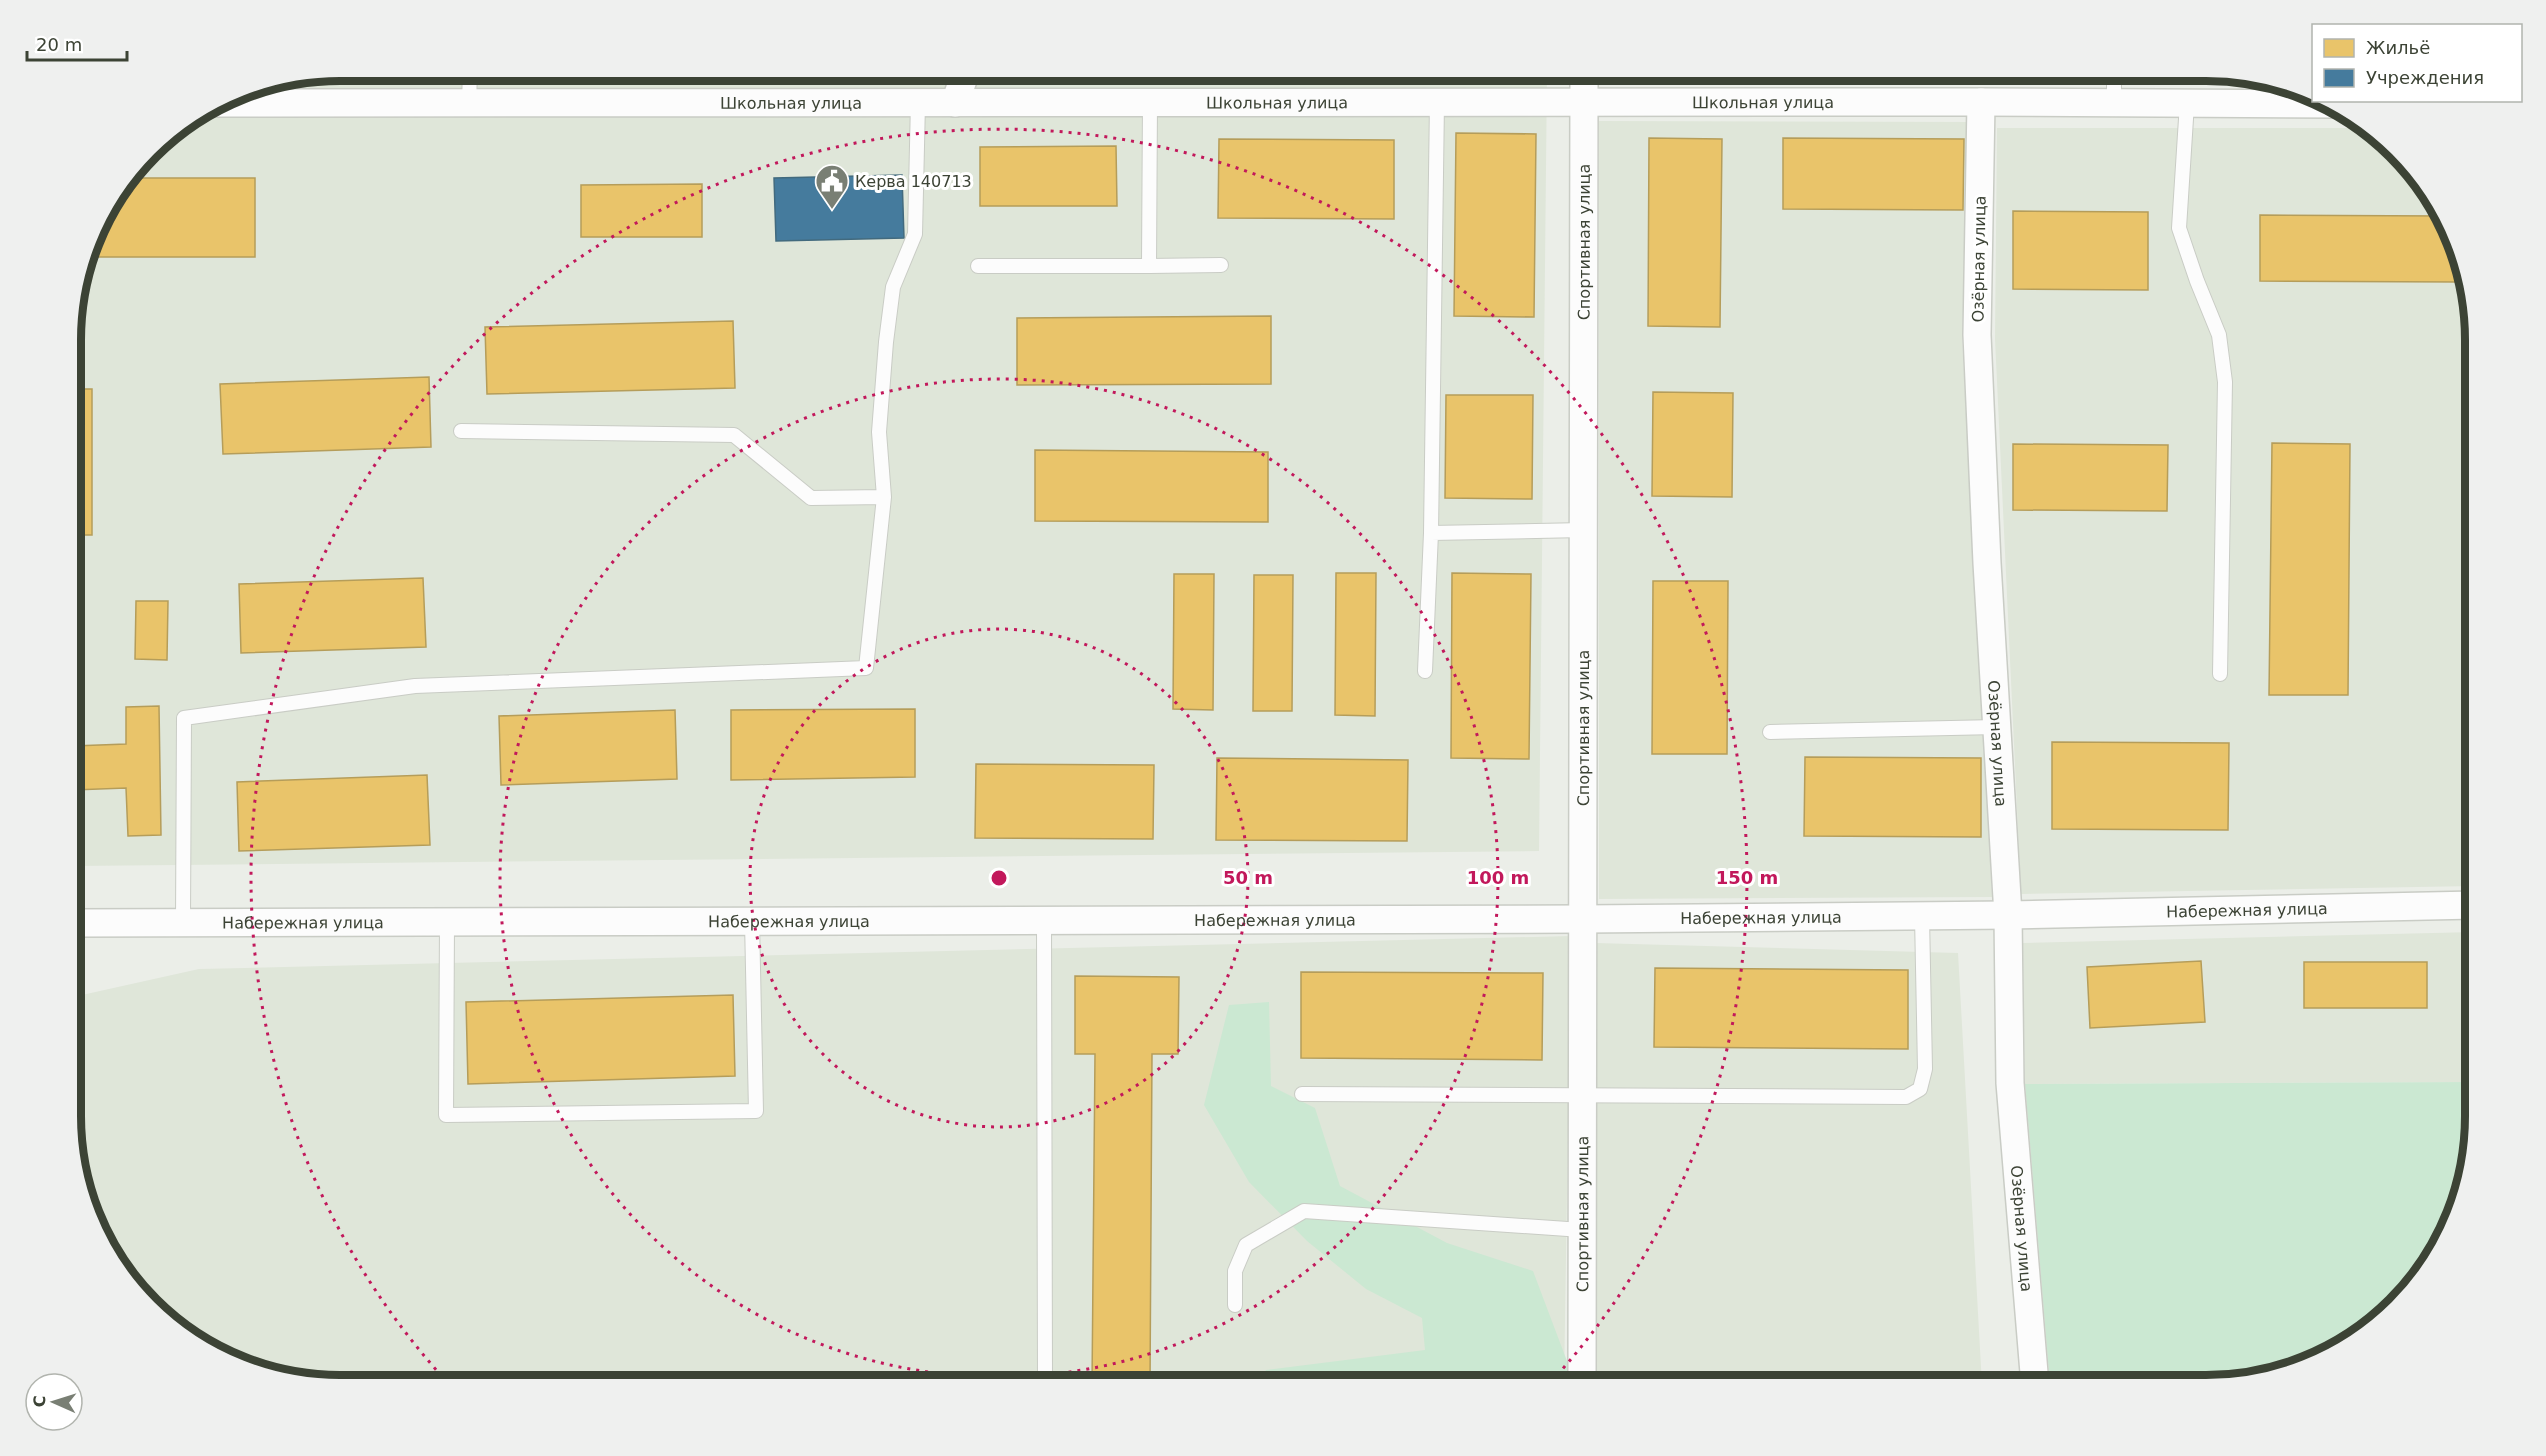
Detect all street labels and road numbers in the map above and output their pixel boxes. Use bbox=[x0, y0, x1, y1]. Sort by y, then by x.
street label: Школьная улица bbox=[720, 93, 862, 112]
street label: Школьная улица bbox=[1206, 93, 1348, 112]
street label: Школьная улица bbox=[1692, 93, 1834, 112]
street label: Спортивная улица bbox=[1574, 164, 1593, 320]
street label: Озёрная улица bbox=[1968, 195, 1990, 323]
street label: Спортивная улица bbox=[1573, 650, 1593, 806]
street label: Озёрная улица bbox=[1985, 680, 2011, 807]
street label: Набережная улица bbox=[2166, 899, 2328, 921]
street label: Набережная улица bbox=[1680, 907, 1842, 928]
street label: Набережная улица bbox=[1194, 910, 1356, 930]
street label: Набережная улица bbox=[708, 911, 870, 931]
street label: Набережная улица bbox=[222, 913, 384, 932]
street label: Спортивная улица bbox=[1573, 1136, 1592, 1292]
street label: Озёрная улица bbox=[2007, 1165, 2037, 1293]

